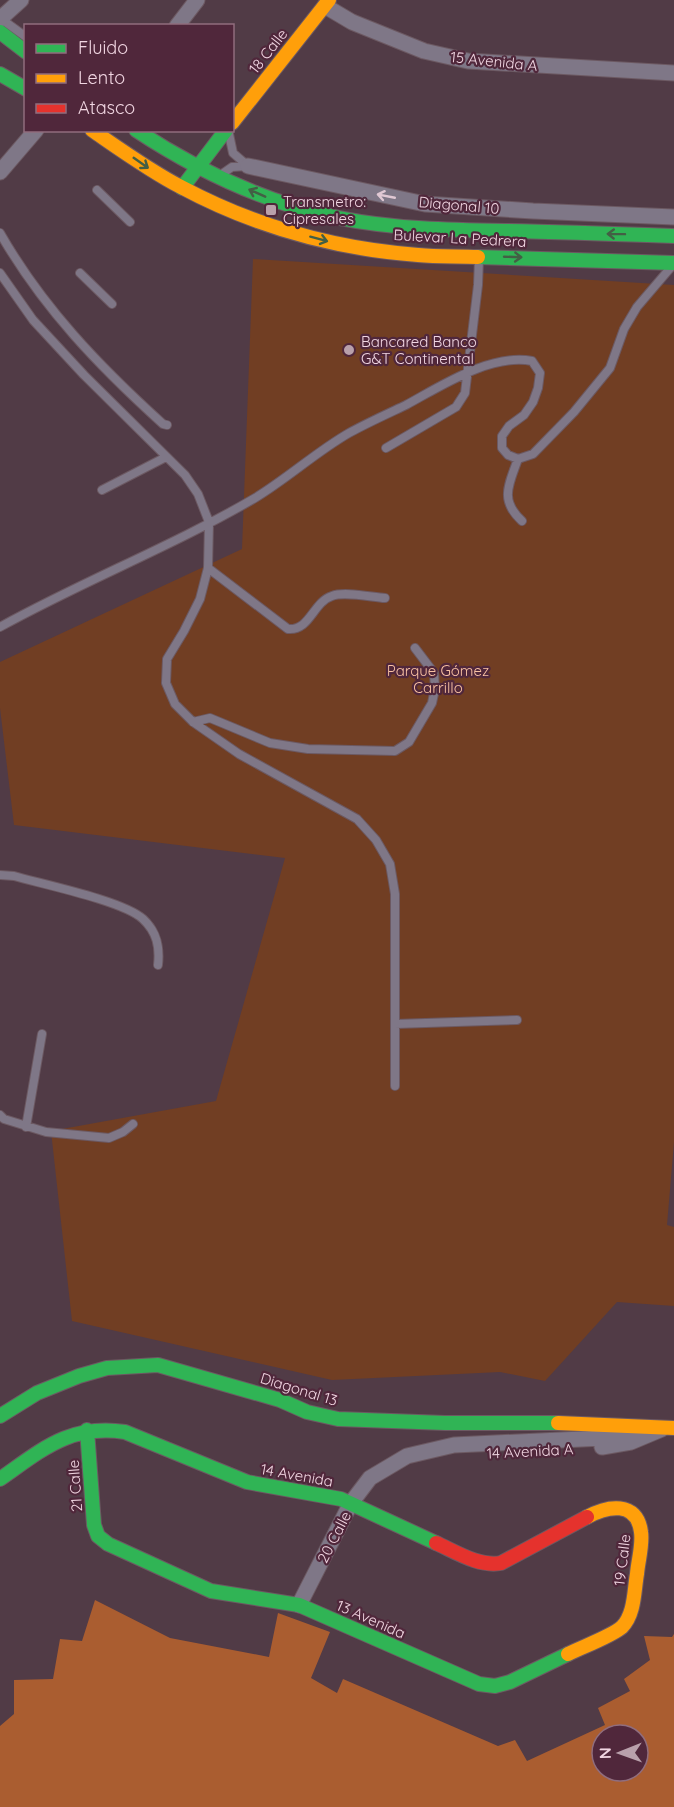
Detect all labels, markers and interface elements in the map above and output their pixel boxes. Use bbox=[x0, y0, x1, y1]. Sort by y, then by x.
legend bbox=[24, 24, 234, 132]
street label: 18 Calle bbox=[245, 25, 291, 77]
text: Fluido bbox=[78, 36, 128, 59]
street label: 15 Avenida A bbox=[450, 47, 539, 75]
text: Lento bbox=[78, 66, 125, 89]
text: Atasco bbox=[78, 96, 135, 119]
one-way arrow bbox=[132, 157, 148, 169]
one-way arrow bbox=[249, 187, 267, 198]
one-way arrow bbox=[376, 190, 396, 201]
place label: Transmetro: Cipresales bbox=[283, 192, 366, 228]
street label: Diagonal 10 bbox=[418, 192, 500, 218]
marker: Transmetro: Cipresales bbox=[264, 203, 278, 217]
street label: Bulevar La Pedrera bbox=[393, 225, 527, 251]
one-way arrow bbox=[606, 228, 626, 240]
one-way arrow bbox=[309, 234, 328, 245]
one-way arrow bbox=[502, 252, 522, 263]
place label: Bancared Banco G&T Continental bbox=[361, 332, 477, 368]
marker: Bancared Banco G&T Continental bbox=[342, 343, 356, 357]
park label: Parque Gómez Carrillo bbox=[387, 661, 489, 697]
street label: Diagonal 13 bbox=[258, 1368, 340, 1410]
street label: 14 Avenida A bbox=[486, 1439, 574, 1463]
street label: 21 Calle bbox=[64, 1459, 86, 1513]
street label: 14 Avenida bbox=[259, 1459, 335, 1491]
street label: 20 Calle bbox=[313, 1508, 355, 1566]
street label: 19 Calle bbox=[609, 1533, 635, 1587]
street label: 13 Avenida bbox=[334, 1595, 408, 1643]
north arrow bbox=[590, 1723, 650, 1783]
text: N bbox=[595, 1747, 615, 1759]

